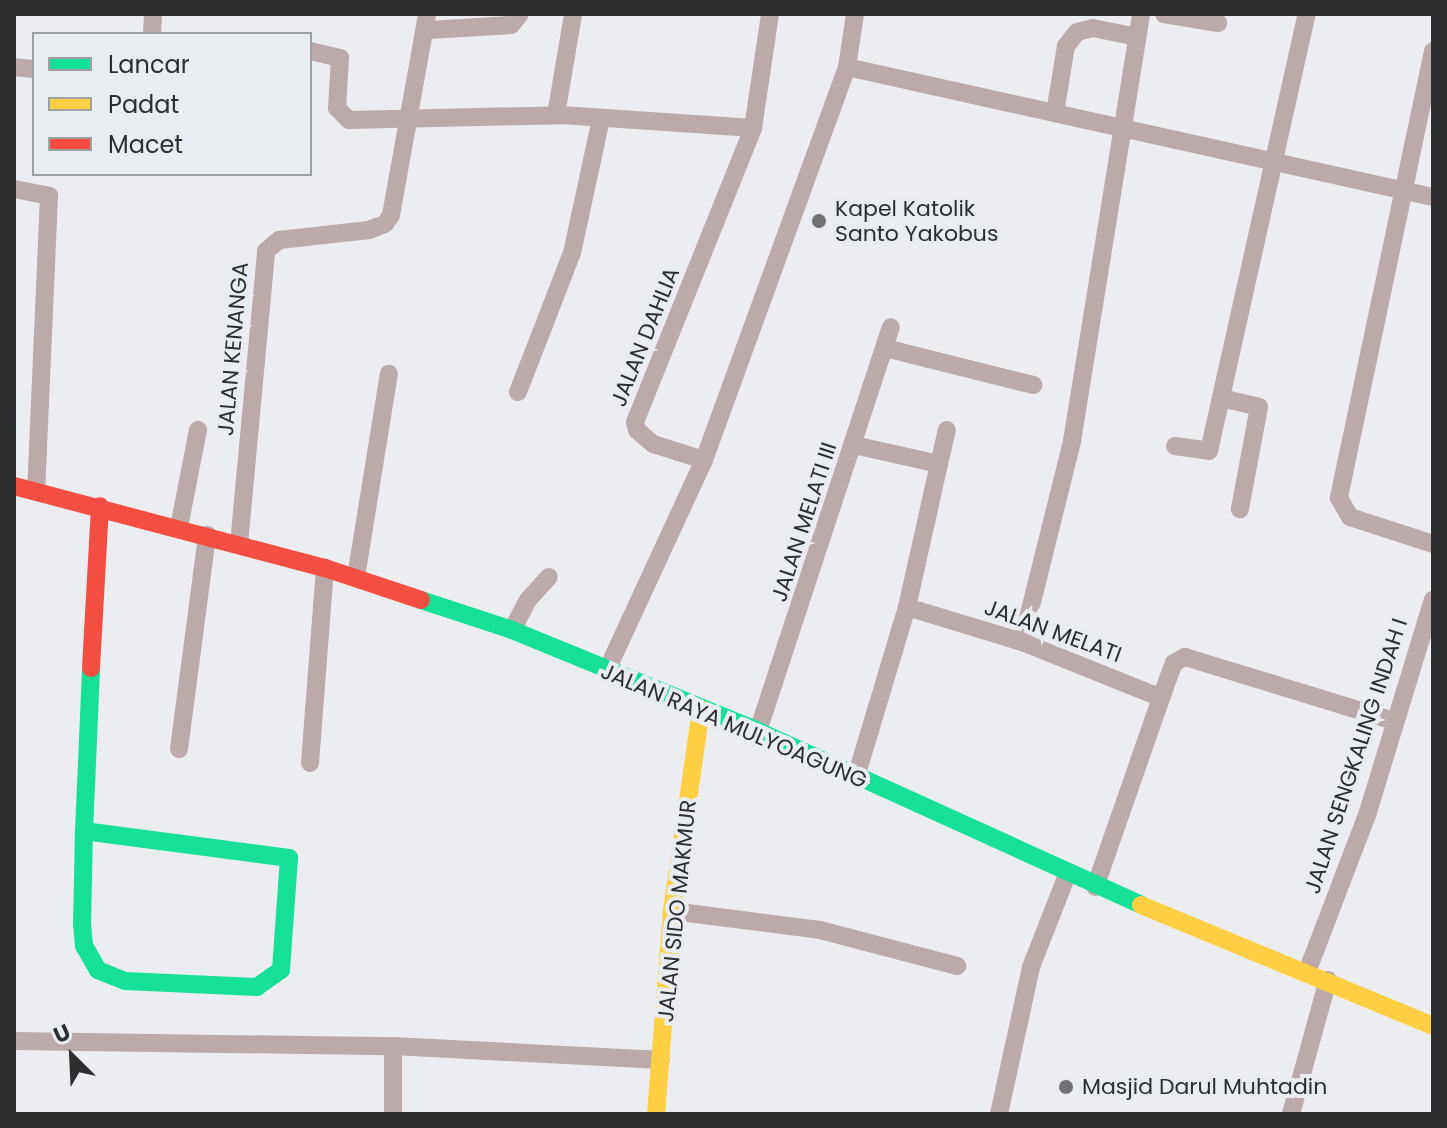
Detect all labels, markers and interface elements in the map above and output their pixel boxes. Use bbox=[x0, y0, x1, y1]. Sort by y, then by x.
legend bbox=[32, 32, 312, 176]
text: Lancar bbox=[108, 48, 190, 81]
text: Padat bbox=[108, 88, 179, 121]
text: Macet bbox=[108, 128, 183, 161]
place label: Kapel Katolik Santo Yakobus bbox=[835, 195, 998, 246]
marker: Kapel Katolik Santo Yakobus bbox=[810, 212, 828, 230]
street label: JALAN KENANGA bbox=[212, 261, 254, 437]
street label: JALAN DAHLIA bbox=[605, 264, 685, 410]
street label: JALAN MELATI III bbox=[766, 439, 842, 605]
street label: JALAN MELATI bbox=[981, 594, 1125, 668]
street label: JALAN SENGKALING INDAH I bbox=[1299, 615, 1413, 897]
street label: JALAN RAYA MULYOAGUNG bbox=[597, 658, 871, 794]
street label: JALAN SIDO MAKMUR bbox=[652, 799, 702, 1023]
north arrow bbox=[32, 1016, 112, 1096]
text: U bbox=[49, 1016, 75, 1051]
place label: Masjid Darul Muhtadin bbox=[1082, 1074, 1327, 1100]
marker: Masjid Darul Muhtadin bbox=[1057, 1078, 1075, 1096]

